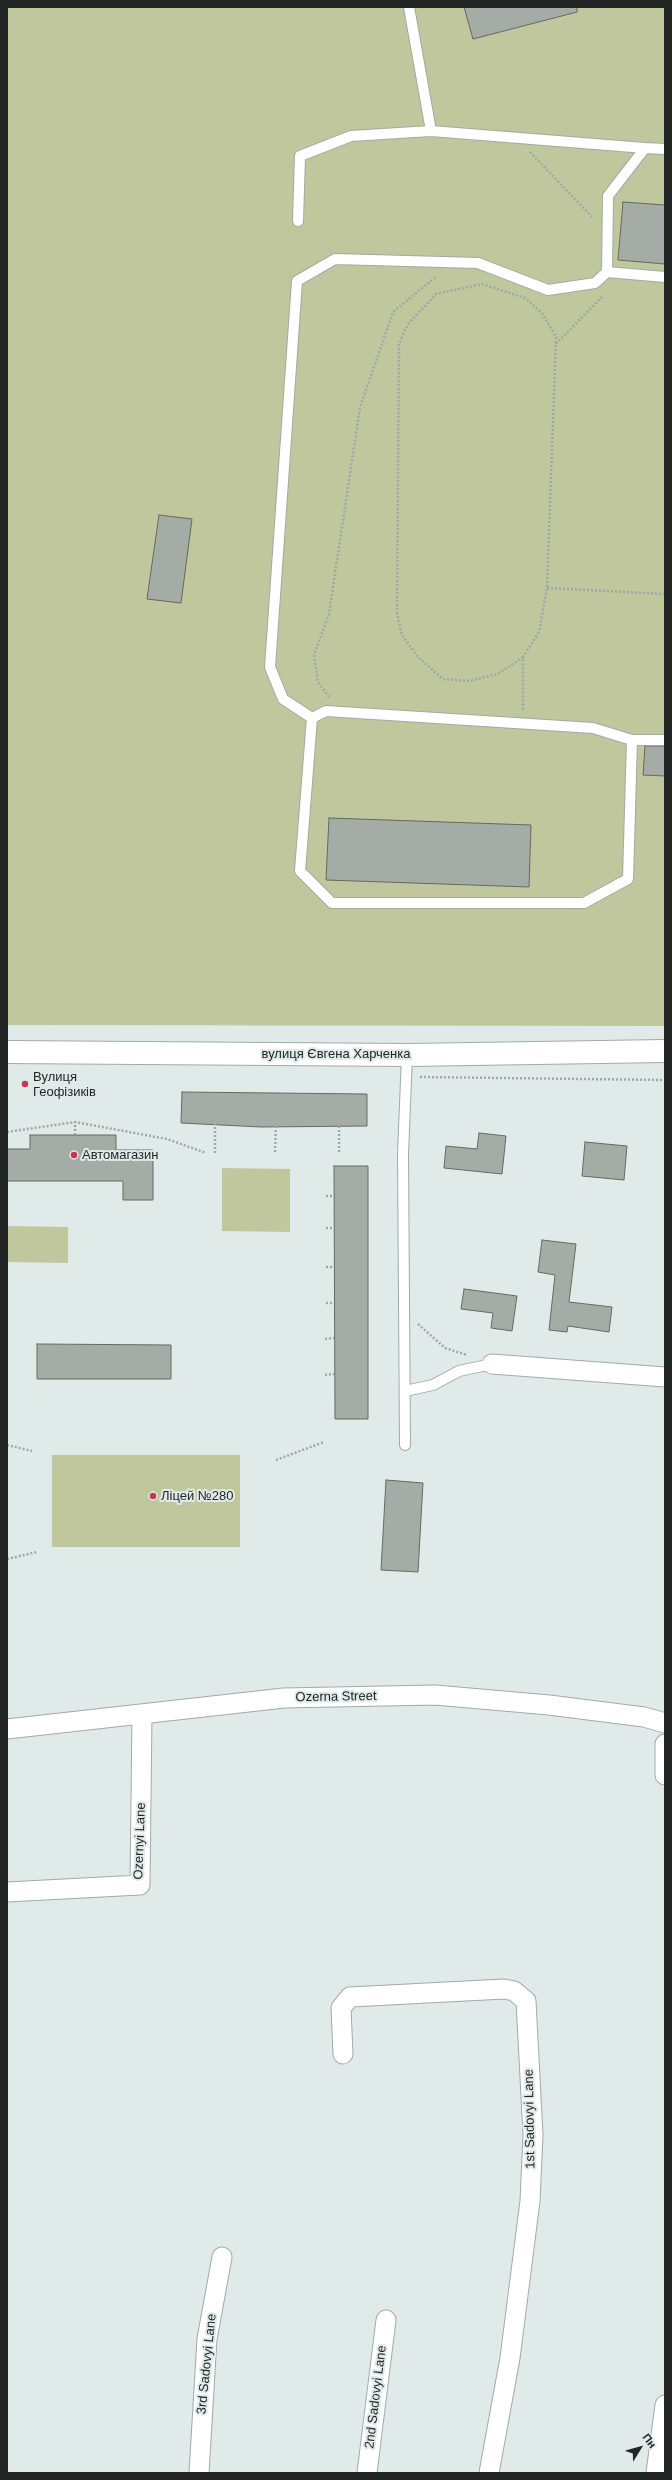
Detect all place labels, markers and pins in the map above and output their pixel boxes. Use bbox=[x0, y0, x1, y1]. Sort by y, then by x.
place label: Вулиця Геофізиків bbox=[33, 1069, 96, 1100]
marker: Вулиця Геофізиків bbox=[20, 1079, 30, 1089]
place label: Автомагазин bbox=[82, 1147, 158, 1163]
marker: Автомагазин bbox=[69, 1150, 79, 1160]
place label: Ліцей №280 bbox=[161, 1488, 233, 1504]
marker: Ліцей №280 bbox=[148, 1491, 158, 1501]

